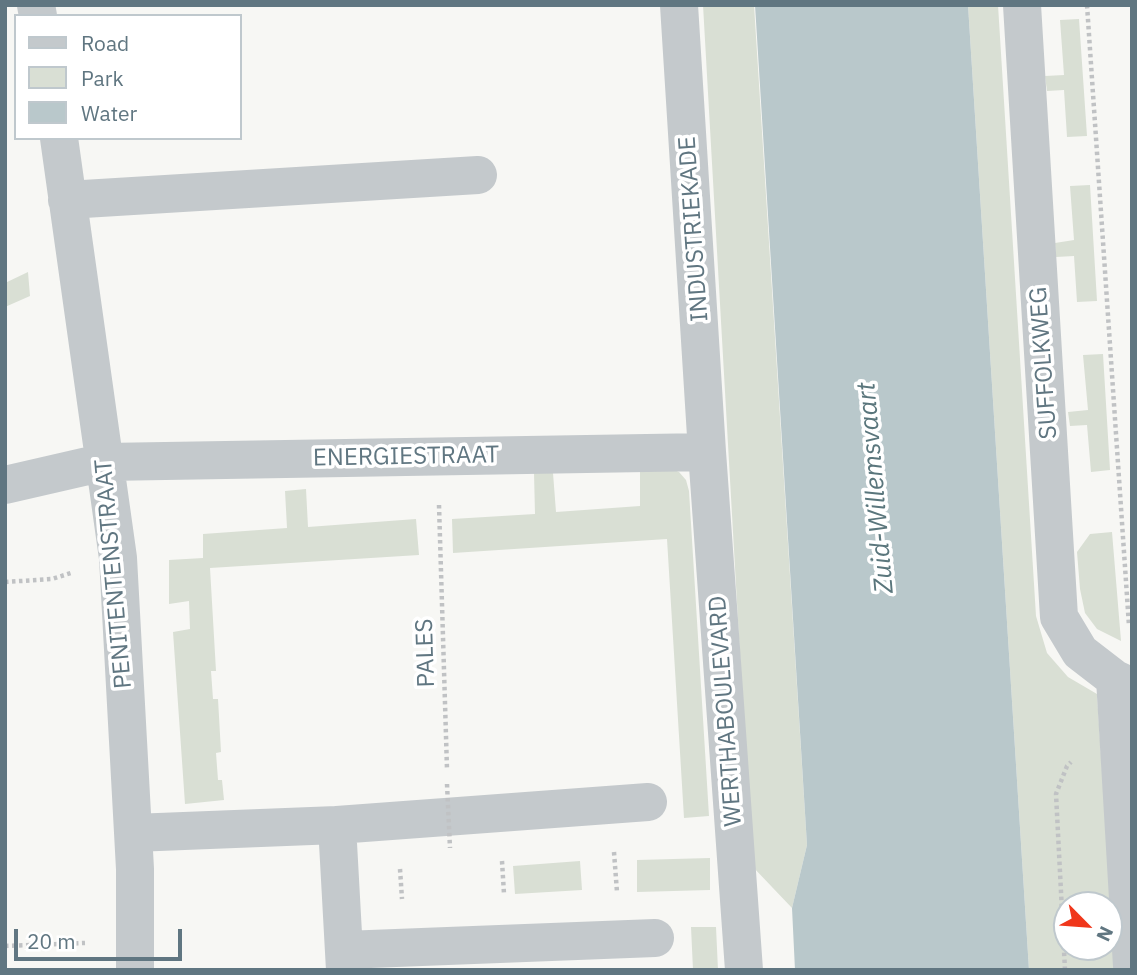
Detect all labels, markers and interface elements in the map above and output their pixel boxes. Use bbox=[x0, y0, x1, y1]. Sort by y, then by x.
legend bbox=[14, 14, 242, 140]
text: Road bbox=[81, 29, 129, 57]
text: Park bbox=[81, 64, 124, 92]
text: Water bbox=[81, 99, 137, 127]
street label: INDUSTRIEKADE bbox=[673, 135, 715, 323]
street label: SUFFOLKWEG bbox=[1024, 286, 1064, 440]
water label: Zuid-Willemsvaart bbox=[851, 381, 901, 595]
street label: ENERGIESTRAAT bbox=[313, 441, 499, 473]
street label: PENITENTENSTRAAT bbox=[90, 458, 138, 690]
street label: WERTHABOULEVARD bbox=[704, 595, 748, 827]
street label: PALES bbox=[410, 618, 442, 688]
north arrow bbox=[1053, 891, 1123, 961]
scale bar bbox=[18, 916, 186, 960]
text: N bbox=[1091, 923, 1119, 945]
text: 20 m bbox=[27, 927, 76, 955]

